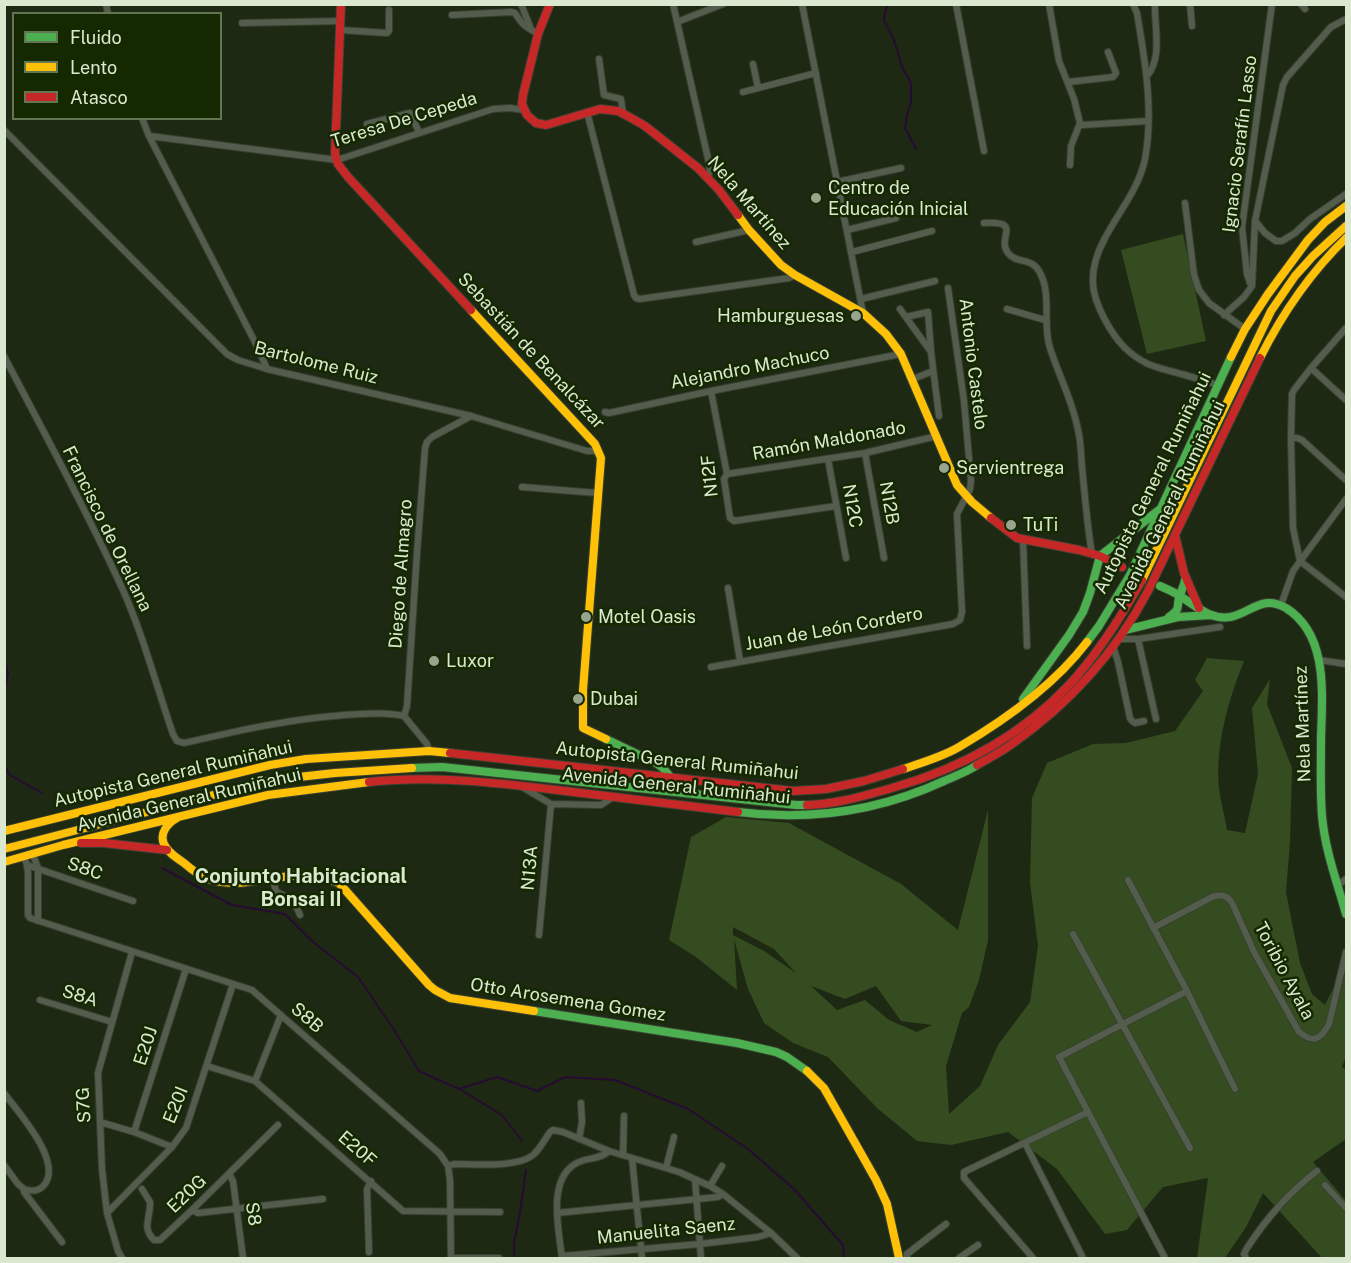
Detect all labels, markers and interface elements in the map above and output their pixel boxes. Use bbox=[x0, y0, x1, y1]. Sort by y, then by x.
legend bbox=[12, 12, 222, 120]
text: Fluido bbox=[70, 27, 122, 48]
street label: Ignacio Serafín Lasso bbox=[1218, 54, 1262, 234]
text: Lento bbox=[70, 57, 117, 78]
text: Atasco bbox=[70, 87, 128, 108]
street label: Teresa De Cepeda bbox=[328, 88, 480, 152]
street label: Nela Martínez bbox=[703, 152, 795, 254]
place label: Centro de Educación Inicial bbox=[828, 177, 968, 219]
marker: Centro de Educación Inicial bbox=[809, 191, 823, 205]
street label: Sebastián de Benalcázar bbox=[453, 268, 609, 434]
street label: Antonio Castelo bbox=[954, 297, 992, 431]
place label: Hamburguesas bbox=[717, 305, 844, 327]
marker: Hamburguesas bbox=[849, 309, 863, 323]
street label: Bartolome Ruiz bbox=[252, 337, 380, 389]
street label: Alejandro Machuco bbox=[669, 342, 831, 394]
street label: Autopista General Rumiñahui bbox=[1090, 368, 1216, 598]
street label: Avenida General Rumiñahui bbox=[1110, 397, 1230, 613]
street label: Ramón Maldonado bbox=[751, 417, 907, 465]
street label: Francisco de Orellana bbox=[58, 443, 156, 615]
street label: N12F bbox=[697, 454, 723, 498]
place label: Servientrega bbox=[956, 457, 1064, 479]
marker: Servientrega bbox=[937, 461, 951, 475]
street label: N12B bbox=[875, 480, 903, 526]
street label: N12C bbox=[838, 482, 866, 530]
street label: Diego de Almagro bbox=[385, 499, 417, 649]
place label: TuTi bbox=[1023, 514, 1058, 536]
marker: TuTi bbox=[1004, 518, 1018, 532]
street label: Juan de León Cordero bbox=[743, 603, 925, 655]
place label: Motel Oasis bbox=[598, 606, 696, 628]
marker: Motel Oasis bbox=[579, 610, 593, 624]
place label: Luxor bbox=[446, 650, 494, 672]
marker: Luxor bbox=[427, 654, 441, 668]
street label: Nela Martínez bbox=[1290, 665, 1316, 783]
place label: Dubai bbox=[590, 688, 638, 710]
marker: Dubai bbox=[571, 692, 585, 706]
street label: Autopista General Rumiñahui bbox=[52, 736, 294, 812]
street label: Autopista General Rumiñahui bbox=[554, 737, 800, 785]
street label: Avenida General Rumiñahui bbox=[561, 763, 791, 809]
street label: Avenida General Rumiñahui bbox=[75, 764, 303, 836]
street label: N13A bbox=[517, 845, 543, 891]
street label: S8C bbox=[64, 853, 106, 885]
district label: Conjunto Habitacional Bonsai II bbox=[195, 865, 407, 912]
street label: Toribio Ayala bbox=[1249, 919, 1319, 1023]
street label: Otto Arosemena Gomez bbox=[469, 974, 667, 1026]
street label: S8A bbox=[59, 980, 101, 1012]
street label: S8B bbox=[286, 998, 328, 1038]
street label: E20J bbox=[130, 1024, 162, 1068]
street label: E20I bbox=[159, 1083, 193, 1127]
street label: S7G bbox=[72, 1086, 96, 1124]
street label: E20F bbox=[333, 1127, 381, 1171]
street label: E20G bbox=[163, 1170, 211, 1218]
street label: S8 bbox=[241, 1201, 265, 1227]
street label: Manuelita Saenz bbox=[596, 1213, 736, 1249]

